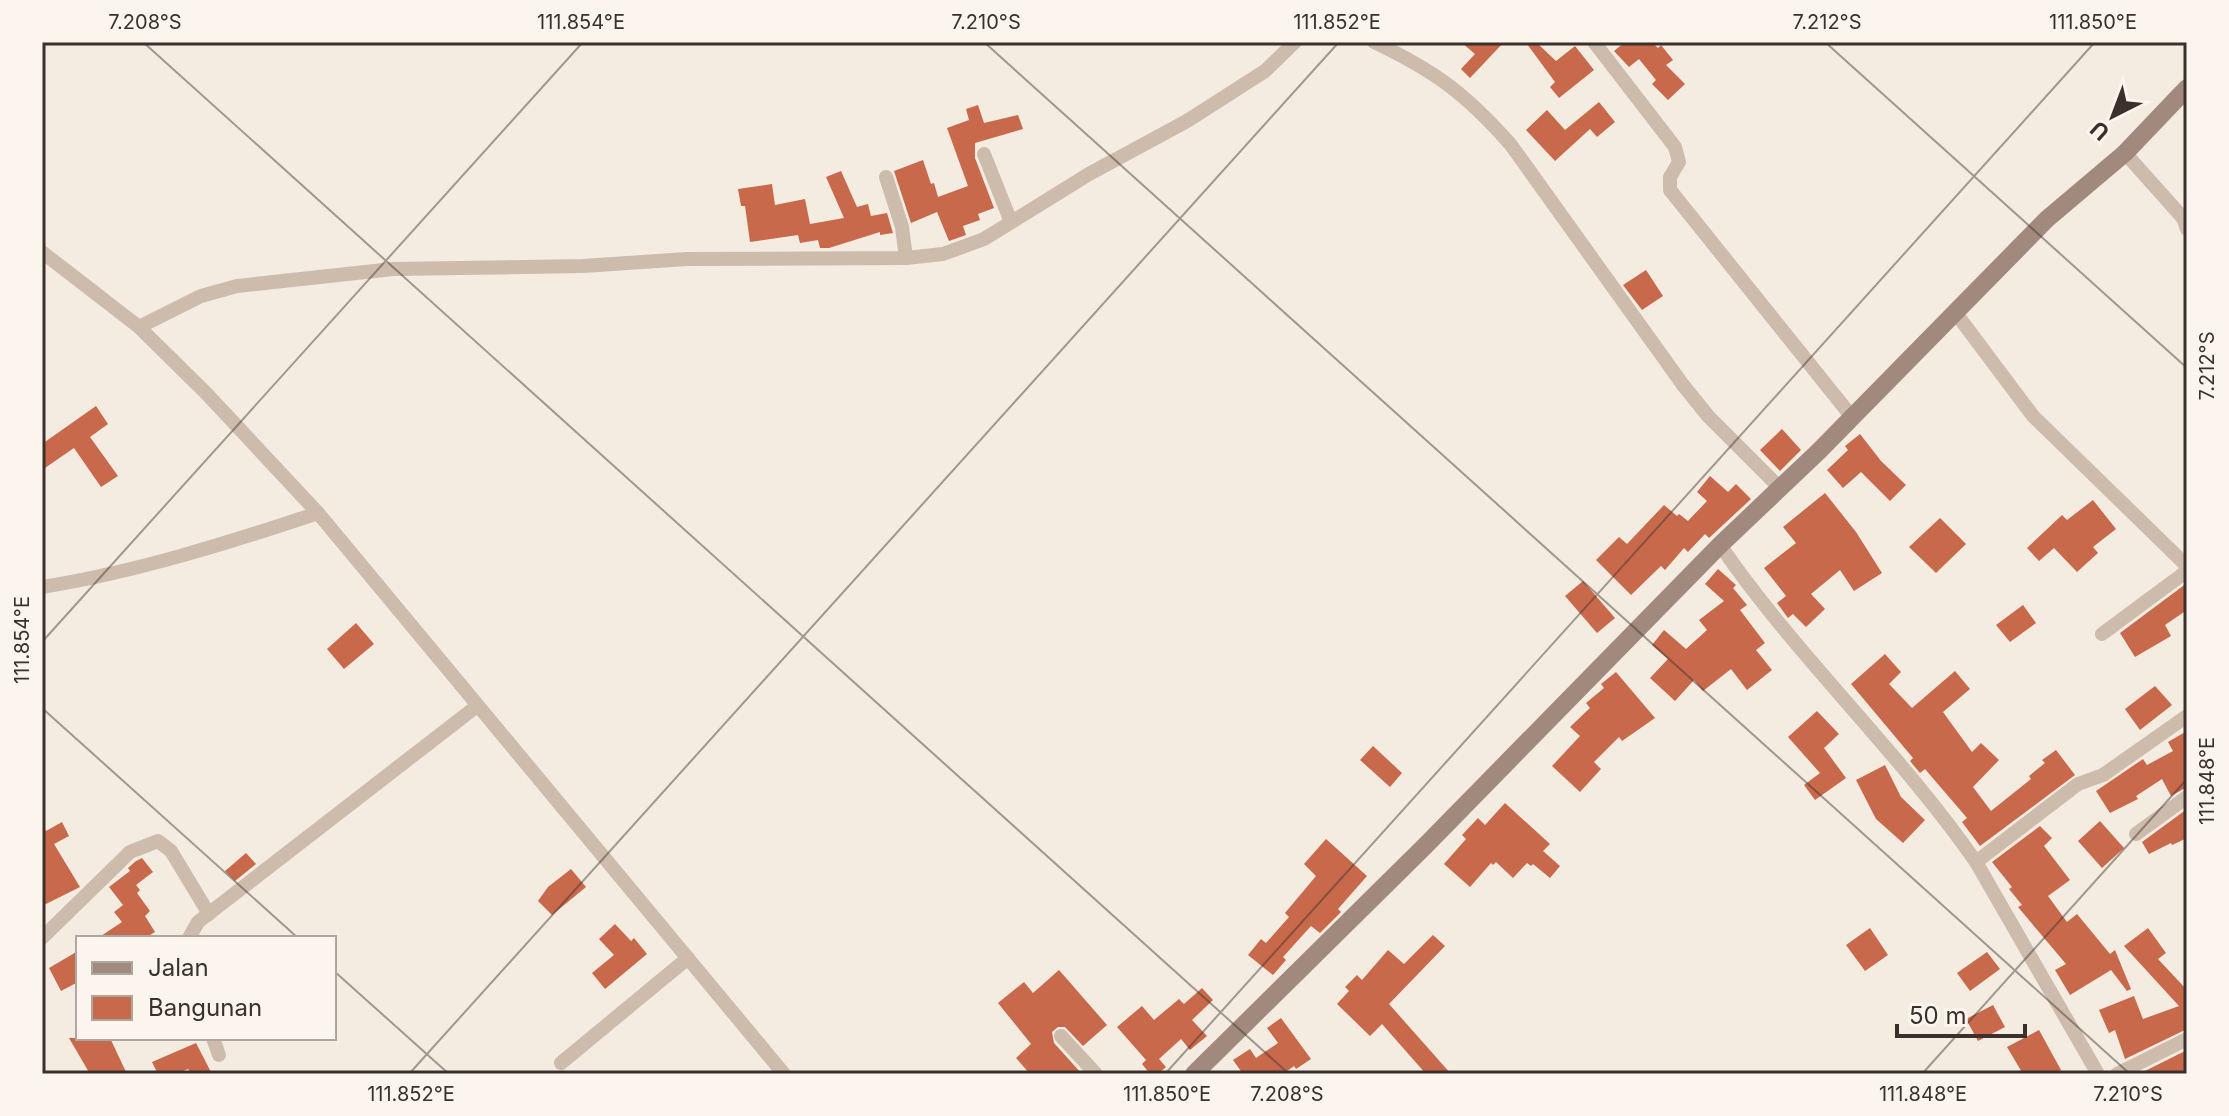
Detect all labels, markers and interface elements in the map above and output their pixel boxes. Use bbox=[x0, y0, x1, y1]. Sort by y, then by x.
text: 7.208°S bbox=[108, 10, 182, 34]
text: 111.854°E bbox=[537, 10, 625, 34]
text: 7.210°S bbox=[951, 10, 1021, 34]
text: 111.852°E bbox=[1293, 10, 1381, 34]
text: 7.212°S bbox=[1792, 10, 1862, 34]
text: 111.850°E bbox=[2049, 10, 2137, 34]
north arrow bbox=[2073, 76, 2153, 156]
text: U bbox=[2085, 116, 2114, 146]
text: 7.212°S bbox=[2195, 331, 2219, 401]
text: 111.854°E bbox=[10, 596, 34, 684]
text: 111.848°E bbox=[2195, 737, 2219, 825]
legend bbox=[76, 936, 336, 1040]
text: Jalan bbox=[148, 953, 209, 982]
scale bar bbox=[1897, 988, 2025, 1038]
text: Bangunan bbox=[148, 993, 262, 1022]
text: 50 m bbox=[1909, 1001, 1967, 1030]
text: 111.852°E bbox=[367, 1082, 455, 1106]
text: 111.850°E bbox=[1123, 1082, 1211, 1106]
text: 7.208°S bbox=[1250, 1082, 1324, 1106]
text: 111.848°E bbox=[1879, 1082, 1967, 1106]
text: 7.210°S bbox=[2093, 1082, 2163, 1106]

